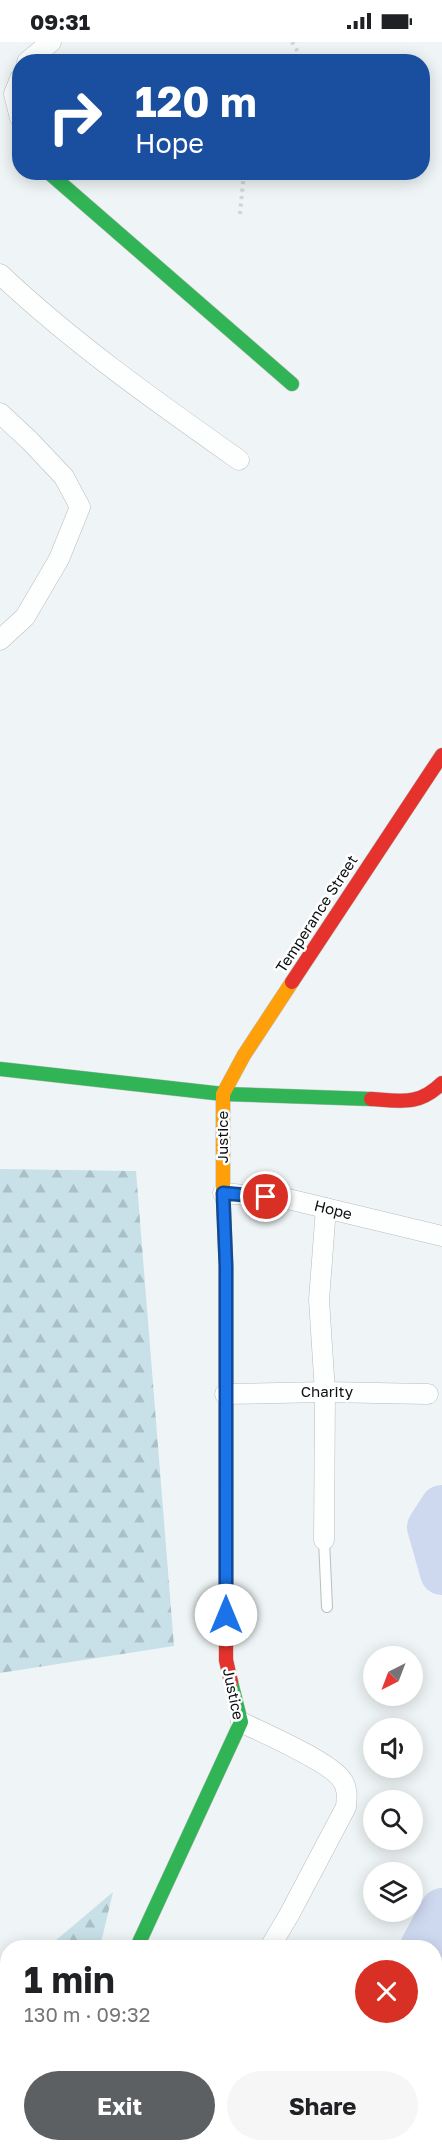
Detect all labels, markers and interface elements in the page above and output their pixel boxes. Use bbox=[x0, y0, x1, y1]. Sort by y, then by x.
text: 09:31 bbox=[30, 8, 90, 35]
text: 120 m bbox=[135, 76, 257, 126]
icon: right bbox=[36, 78, 114, 156]
text: Hope bbox=[135, 127, 204, 159]
street label: Temperance Street bbox=[272, 851, 361, 976]
street label: Justice bbox=[213, 1111, 231, 1163]
pin bbox=[240, 1171, 291, 1222]
icon: arrive bbox=[249, 1180, 282, 1213]
street label: Hope bbox=[312, 1196, 354, 1222]
street label: Charity bbox=[301, 1382, 354, 1400]
position arrow bbox=[194, 1583, 258, 1647]
north arrow bbox=[363, 1646, 423, 1706]
map controls bbox=[363, 1646, 423, 1922]
street label: Justice bbox=[220, 1666, 248, 1722]
button: sound bbox=[363, 1718, 423, 1778]
button: search bbox=[363, 1790, 423, 1850]
button: layers bbox=[363, 1862, 423, 1922]
text: 1 min bbox=[24, 1958, 115, 2001]
button: close bbox=[355, 1960, 418, 2023]
text: 130 m · 09:32 bbox=[24, 2002, 150, 2026]
button: Exit bbox=[24, 2071, 215, 2140]
button: Share bbox=[227, 2071, 418, 2140]

